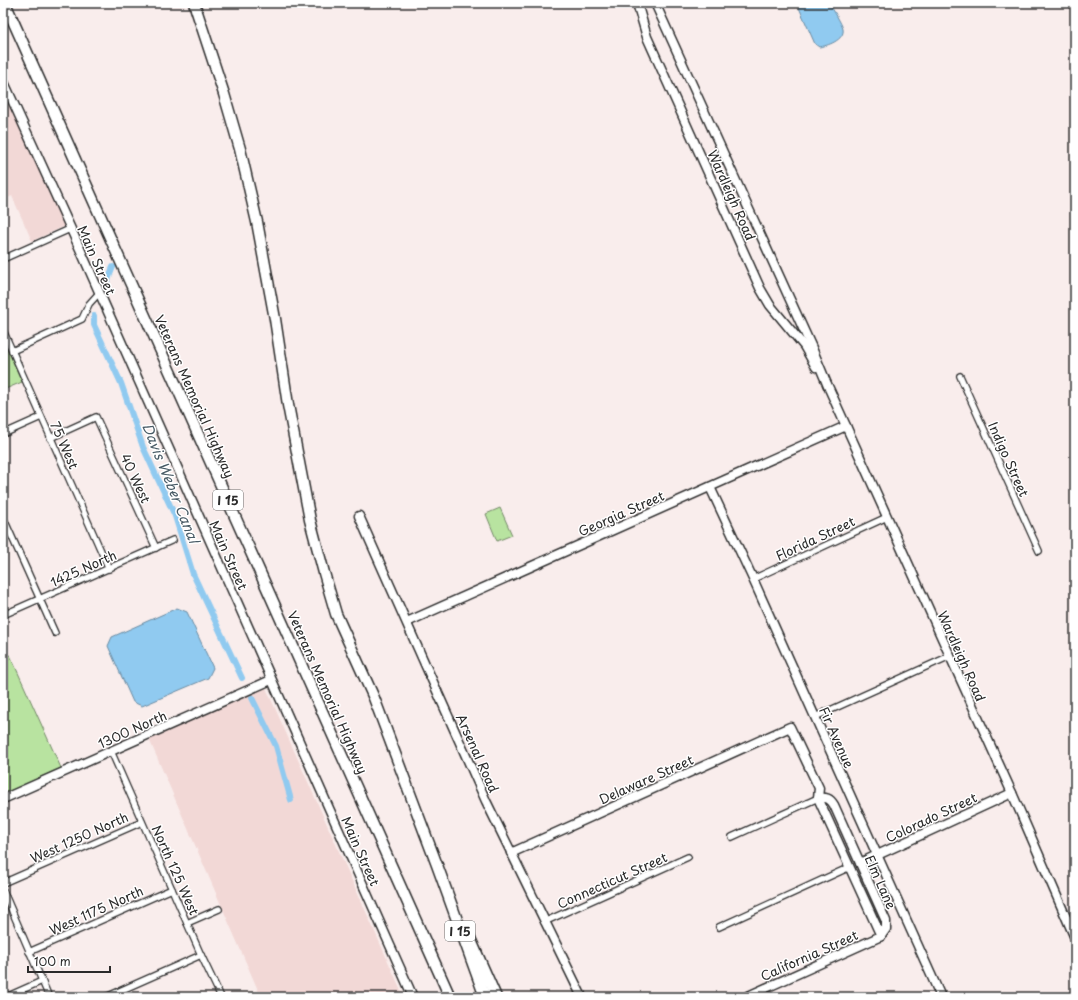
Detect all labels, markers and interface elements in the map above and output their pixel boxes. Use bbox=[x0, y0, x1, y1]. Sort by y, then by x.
street label: Wardleigh Road bbox=[704, 147, 760, 243]
street label: Main Street bbox=[73, 222, 121, 298]
street label: Veterans Memorial Highway bbox=[150, 312, 240, 480]
street label: 75 West bbox=[46, 418, 84, 472]
street label: Indigo Street bbox=[984, 418, 1034, 500]
water label: Davis Weber Canal bbox=[137, 420, 205, 548]
street label: 40 West bbox=[116, 450, 156, 506]
street label: Georgia Street bbox=[575, 486, 667, 540]
road number: I 15 bbox=[213, 490, 243, 510]
street label: Florida Street bbox=[772, 511, 858, 565]
street label: Main Street bbox=[205, 517, 253, 593]
street label: 1425 North bbox=[47, 545, 119, 591]
street label: Veterans Memorial Highway bbox=[283, 608, 373, 776]
street label: Wardleigh Road bbox=[934, 608, 990, 704]
street label: Fir Avenue bbox=[815, 703, 859, 771]
street label: 1300 North bbox=[95, 705, 169, 753]
street label: Arsenal Road bbox=[452, 711, 504, 796]
street label: Delaware Street bbox=[596, 750, 696, 808]
street label: Colorado Street bbox=[882, 788, 980, 846]
street label: West 1250 North bbox=[27, 807, 131, 867]
street label: Main Street bbox=[337, 813, 385, 889]
street label: North 125 West bbox=[148, 822, 204, 918]
street label: Connecticut Street bbox=[554, 847, 670, 913]
street label: Elm Lane bbox=[861, 852, 901, 912]
street label: West 1175 North bbox=[46, 881, 146, 939]
road number: I 15 bbox=[445, 921, 475, 941]
street label: California Street bbox=[757, 925, 861, 985]
scale bar bbox=[28, 948, 110, 974]
text: 100 m bbox=[34, 952, 71, 970]

